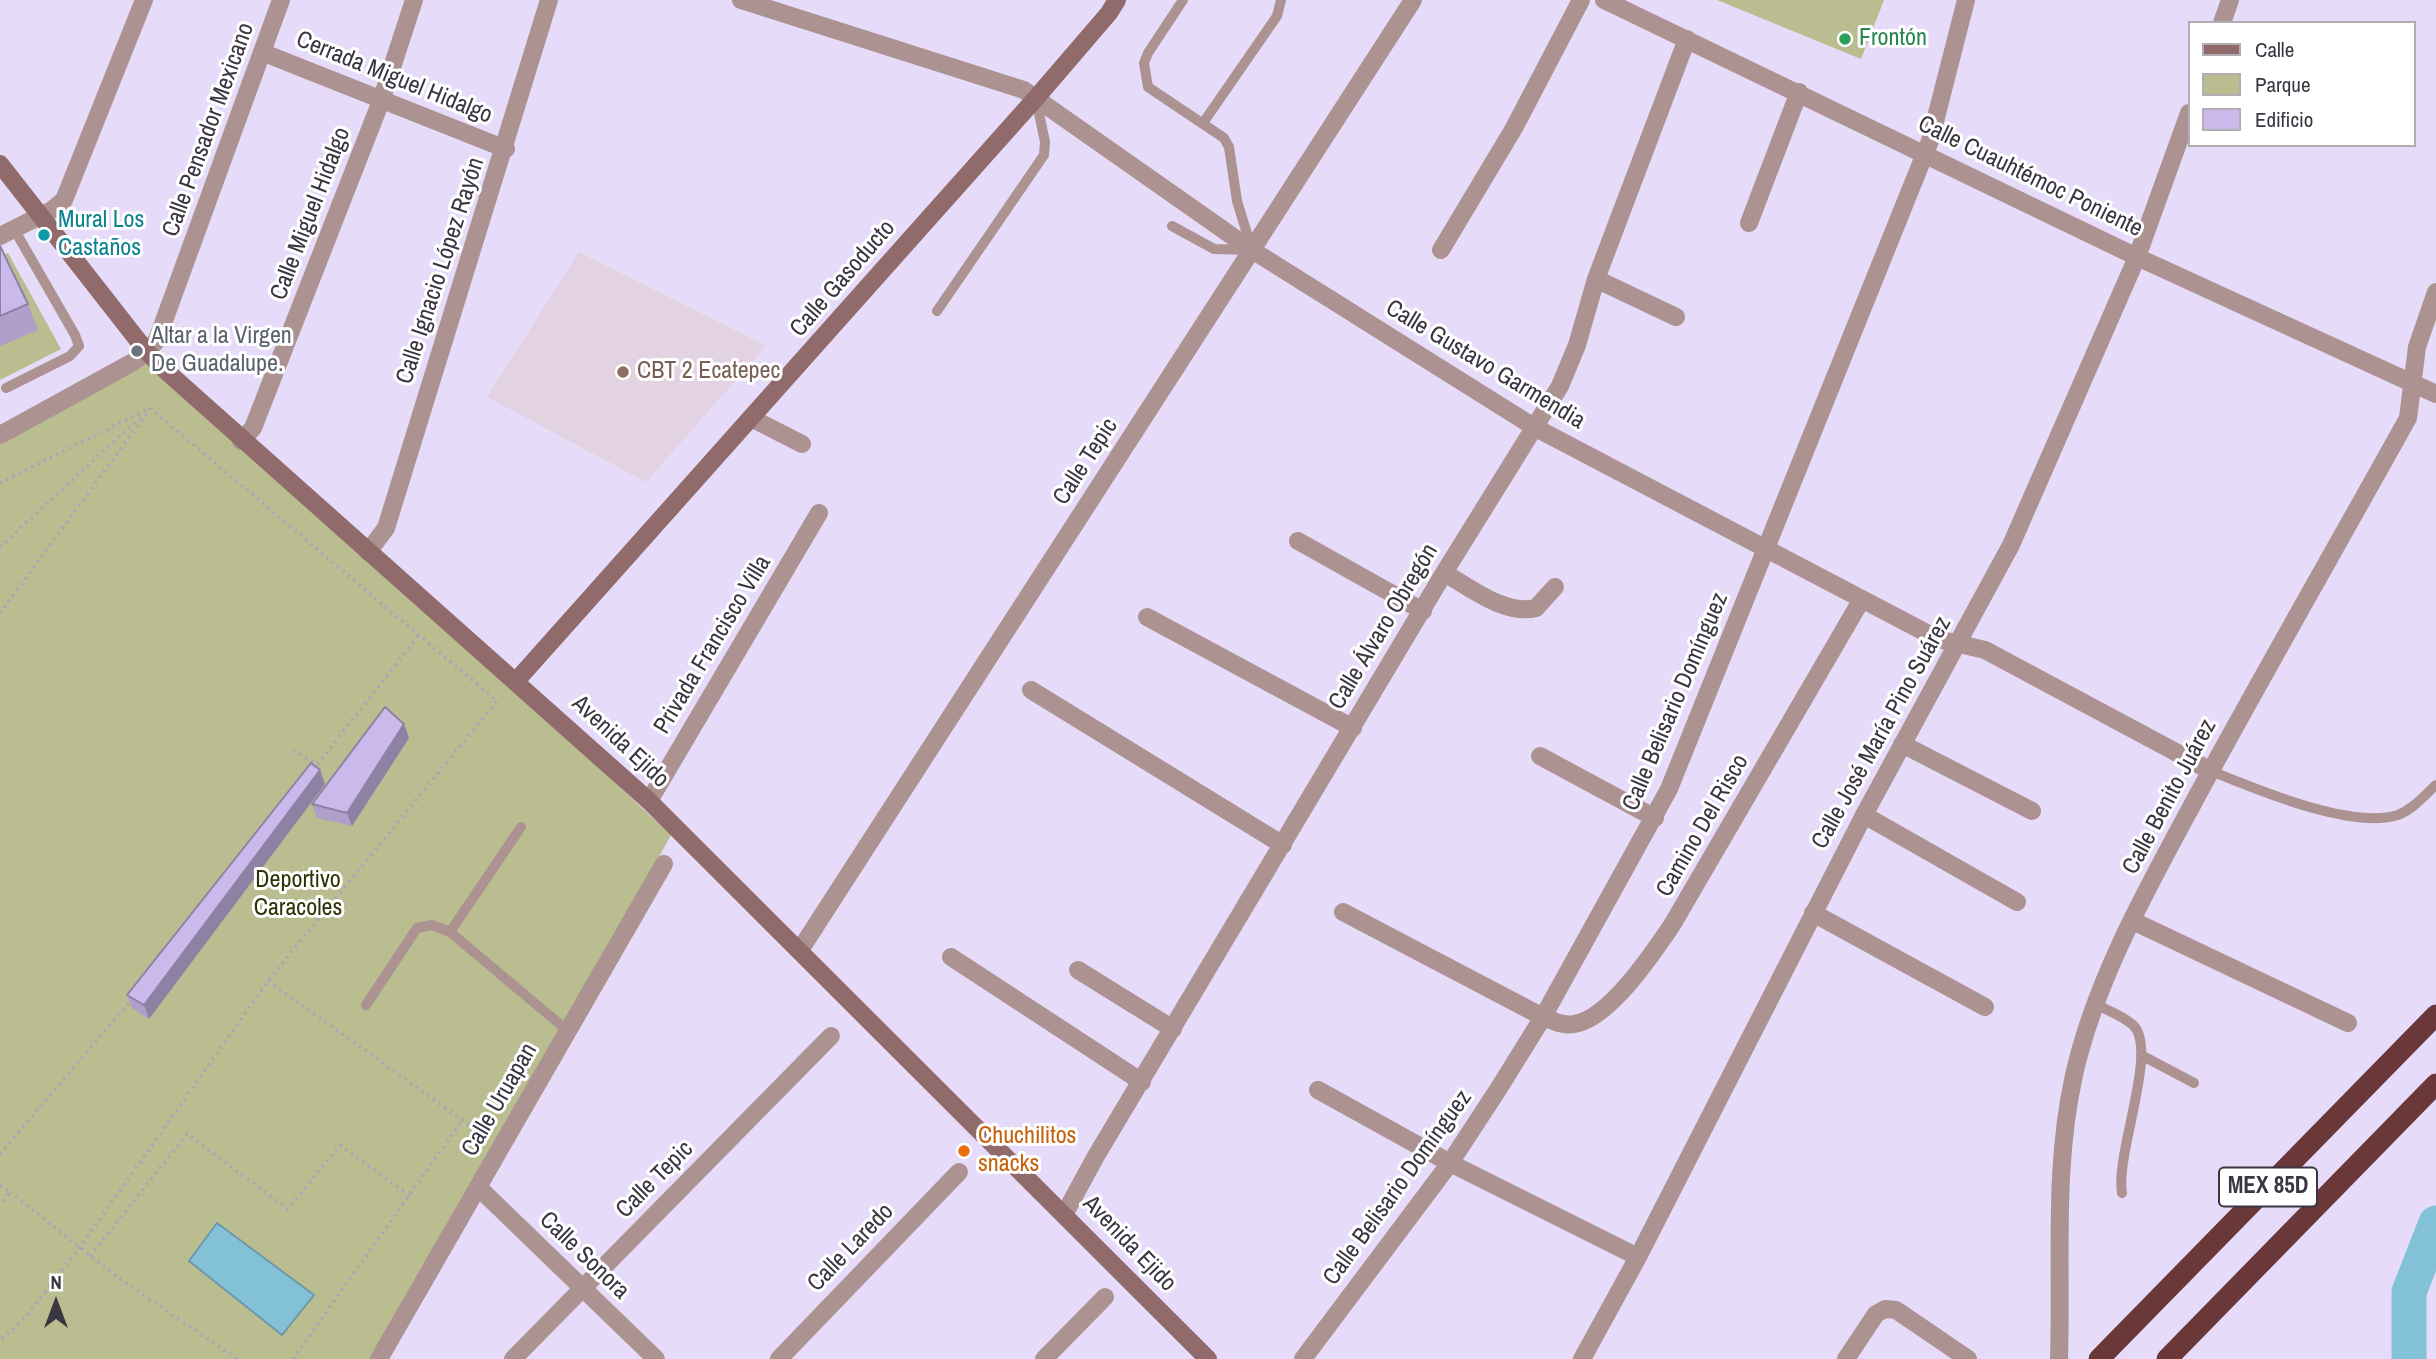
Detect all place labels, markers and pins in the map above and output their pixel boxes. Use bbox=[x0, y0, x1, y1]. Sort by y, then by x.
place label: Frontón bbox=[1859, 25, 1927, 53]
marker: Frontón bbox=[1837, 31, 1853, 47]
place label: Mural Los Castaños bbox=[58, 207, 144, 263]
marker: Mural Los Castaños bbox=[36, 227, 52, 243]
place label: Altar a la Virgen De Guadalupe. bbox=[151, 323, 292, 379]
marker: Altar a la Virgen De Guadalupe. bbox=[129, 343, 145, 359]
place label: CBT 2 Ecatepec bbox=[637, 358, 780, 386]
marker: CBT 2 Ecatepec bbox=[615, 364, 631, 380]
place label: Chuchilitos snacks bbox=[978, 1123, 1076, 1179]
marker: Chuchilitos snacks bbox=[956, 1143, 972, 1159]

